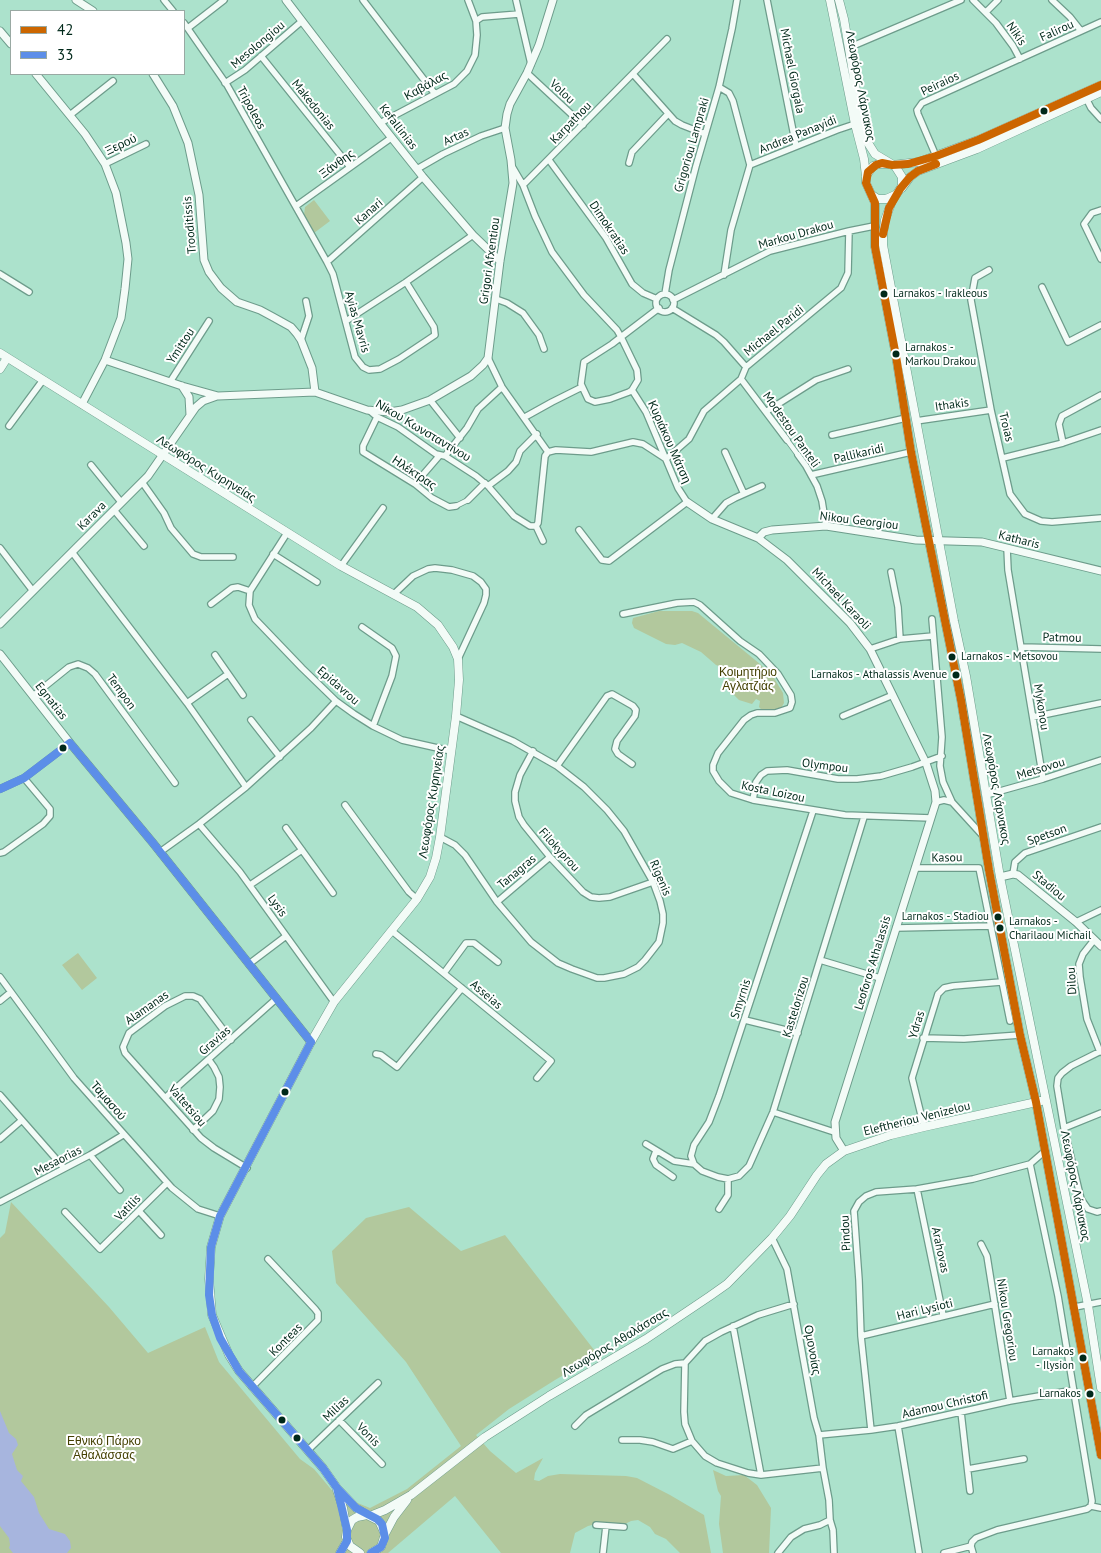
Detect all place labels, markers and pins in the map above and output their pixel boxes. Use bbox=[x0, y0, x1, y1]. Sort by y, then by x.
unlabelled marker bbox=[1039, 106, 1049, 116]
place label: Larnakos - Irakleous bbox=[893, 287, 987, 301]
marker: Larnakos - Irakleous bbox=[879, 289, 889, 299]
place label: Larnakos - Markou Drakou bbox=[905, 341, 976, 367]
marker: Larnakos - Markou Drakou bbox=[891, 349, 901, 359]
place label: Larnakos - Metsovou bbox=[961, 650, 1058, 664]
marker: Larnakos - Metsovou bbox=[947, 652, 957, 662]
place label: Larnakos - Athalassis Avenue bbox=[811, 668, 947, 682]
marker: Larnakos - Athalassis Avenue bbox=[951, 670, 961, 680]
unlabelled marker bbox=[58, 743, 68, 753]
place label: Larnakos - Stadiou bbox=[902, 910, 989, 924]
marker: Larnakos - Stadiou bbox=[993, 912, 1003, 922]
place label: Larnakos - Charilaou Michail bbox=[1009, 915, 1091, 941]
marker: Larnakos - Charilaou Michail bbox=[995, 923, 1005, 933]
unlabelled marker bbox=[280, 1087, 290, 1097]
place label: Larnakos - Ilysion bbox=[1032, 1345, 1074, 1371]
marker: Larnakos - Ilysion bbox=[1078, 1353, 1088, 1363]
place label: Larnakos bbox=[1039, 1387, 1081, 1401]
marker: Larnakos bbox=[1085, 1389, 1095, 1399]
unlabelled marker bbox=[277, 1415, 287, 1425]
unlabelled marker bbox=[292, 1433, 302, 1443]

